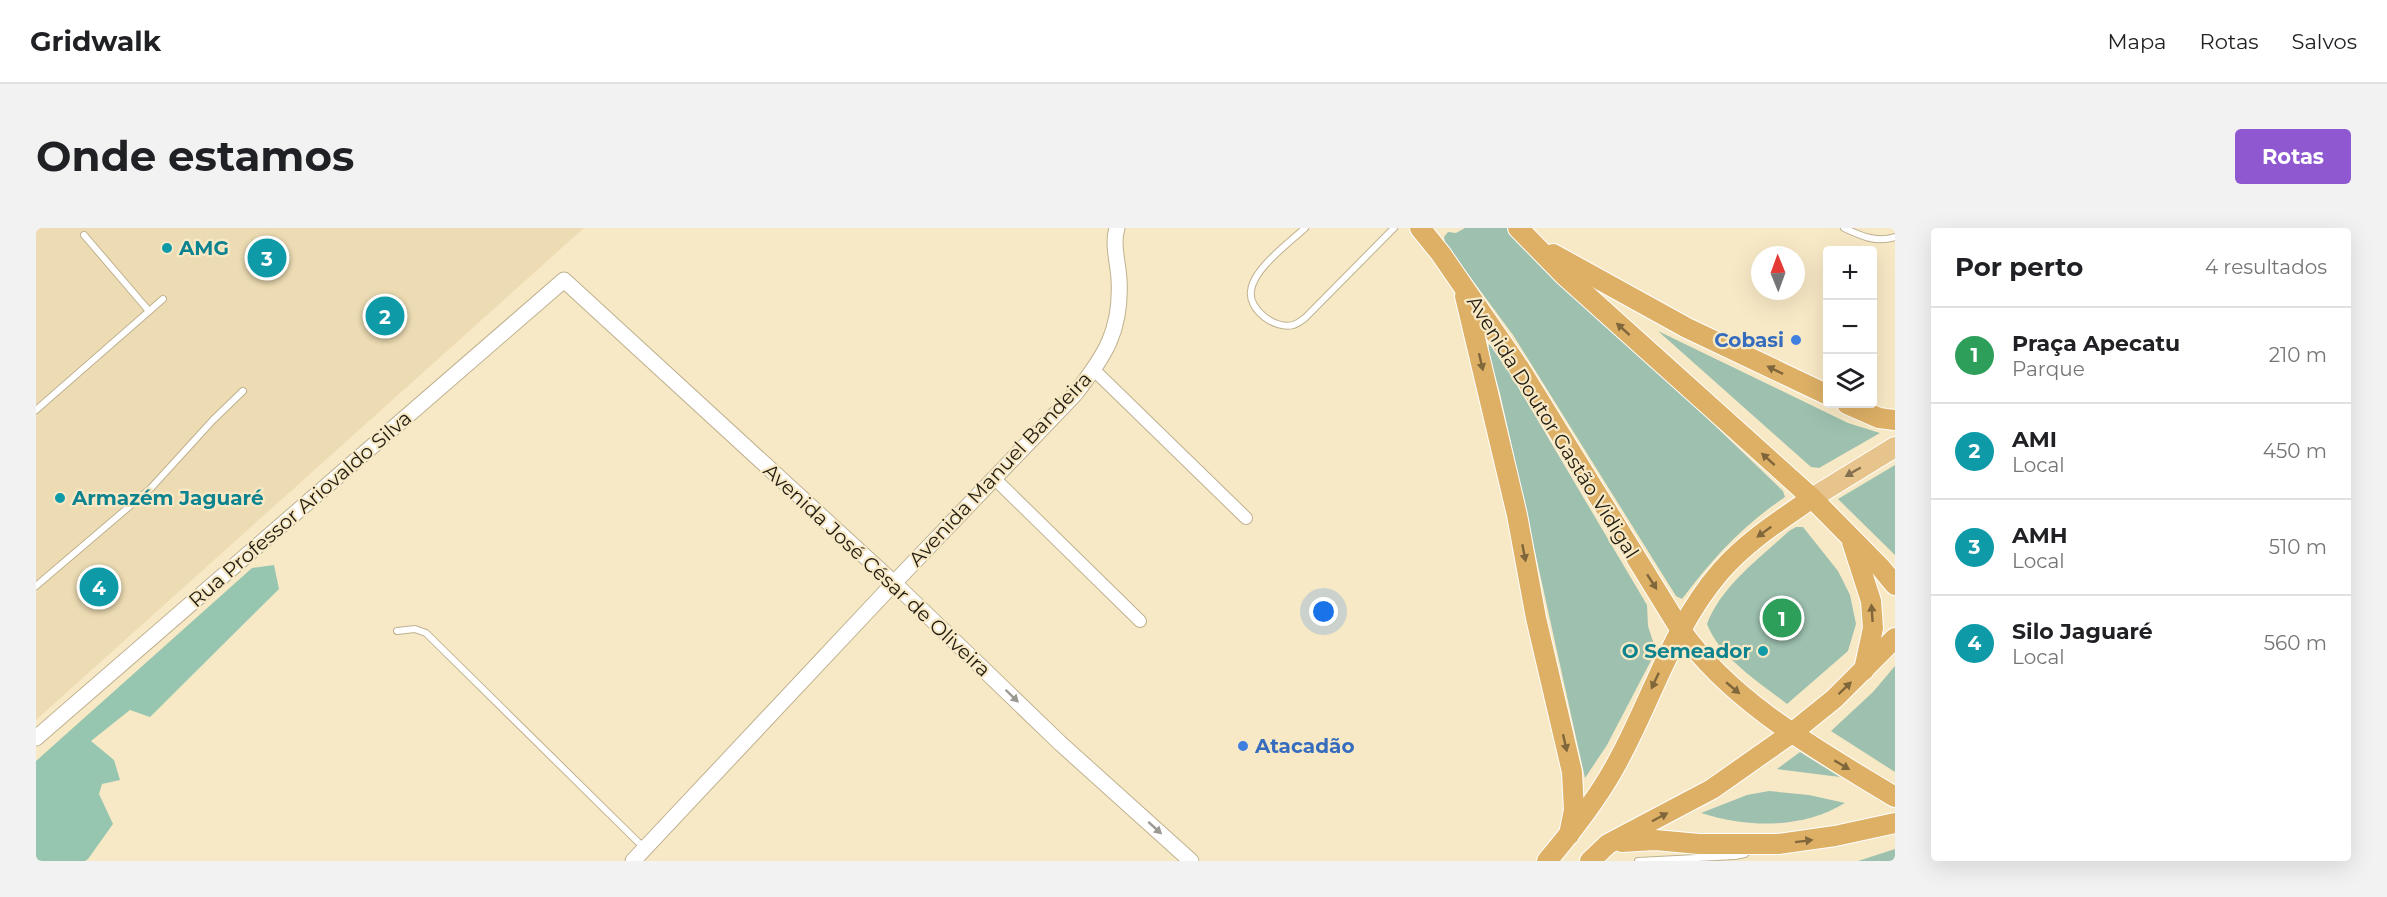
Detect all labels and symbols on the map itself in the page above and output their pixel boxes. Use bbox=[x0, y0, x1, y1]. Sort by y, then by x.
place label: AMG bbox=[178, 236, 229, 260]
pin: 3 bbox=[248, 236, 286, 280]
marker: AMG bbox=[160, 241, 174, 255]
north arrow bbox=[1751, 246, 1805, 300]
street label: Avenida Doutor Gastão Vidigal bbox=[1462, 291, 1644, 563]
pin: 2 bbox=[366, 294, 404, 338]
one-way arrow bbox=[1616, 323, 1631, 336]
place label: Cobasi bbox=[1714, 328, 1784, 352]
marker: Cobasi bbox=[1789, 333, 1803, 347]
one-way arrow bbox=[1476, 353, 1486, 372]
one-way arrow bbox=[1766, 365, 1783, 374]
street label: Avenida Manuel Bandeira bbox=[904, 367, 1096, 571]
street label: Rua Professor Ariovaldo Silva bbox=[184, 406, 416, 612]
one-way arrow bbox=[1761, 453, 1776, 466]
street label: Avenida José César de Oliveira bbox=[759, 458, 995, 682]
one-way arrow bbox=[1844, 467, 1861, 477]
place label: Armazém Jaguaré bbox=[71, 486, 264, 510]
marker: Armazém Jaguaré bbox=[53, 491, 67, 505]
one-way arrow bbox=[1756, 525, 1771, 537]
one-way arrow bbox=[1519, 543, 1528, 562]
pin: 4 bbox=[80, 564, 118, 610]
one-way arrow bbox=[1646, 574, 1657, 590]
pin: 1 bbox=[1762, 596, 1802, 640]
your location bbox=[1309, 597, 1338, 626]
one-way arrow bbox=[1867, 603, 1877, 622]
place label: O Semeador bbox=[1622, 639, 1751, 663]
marker: O Semeador bbox=[1756, 644, 1770, 658]
one-way arrow bbox=[1650, 673, 1659, 690]
one-way arrow bbox=[1725, 681, 1740, 694]
one-way arrow bbox=[1837, 682, 1851, 696]
one-way arrow bbox=[1004, 689, 1018, 703]
place label: Atacadão bbox=[1254, 734, 1355, 758]
one-way arrow bbox=[1560, 734, 1570, 752]
marker: Atacadão bbox=[1236, 739, 1250, 753]
one-way arrow bbox=[1834, 759, 1850, 770]
one-way arrow bbox=[1652, 812, 1669, 822]
one-way arrow bbox=[1147, 821, 1162, 834]
one-way arrow bbox=[1795, 836, 1814, 846]

